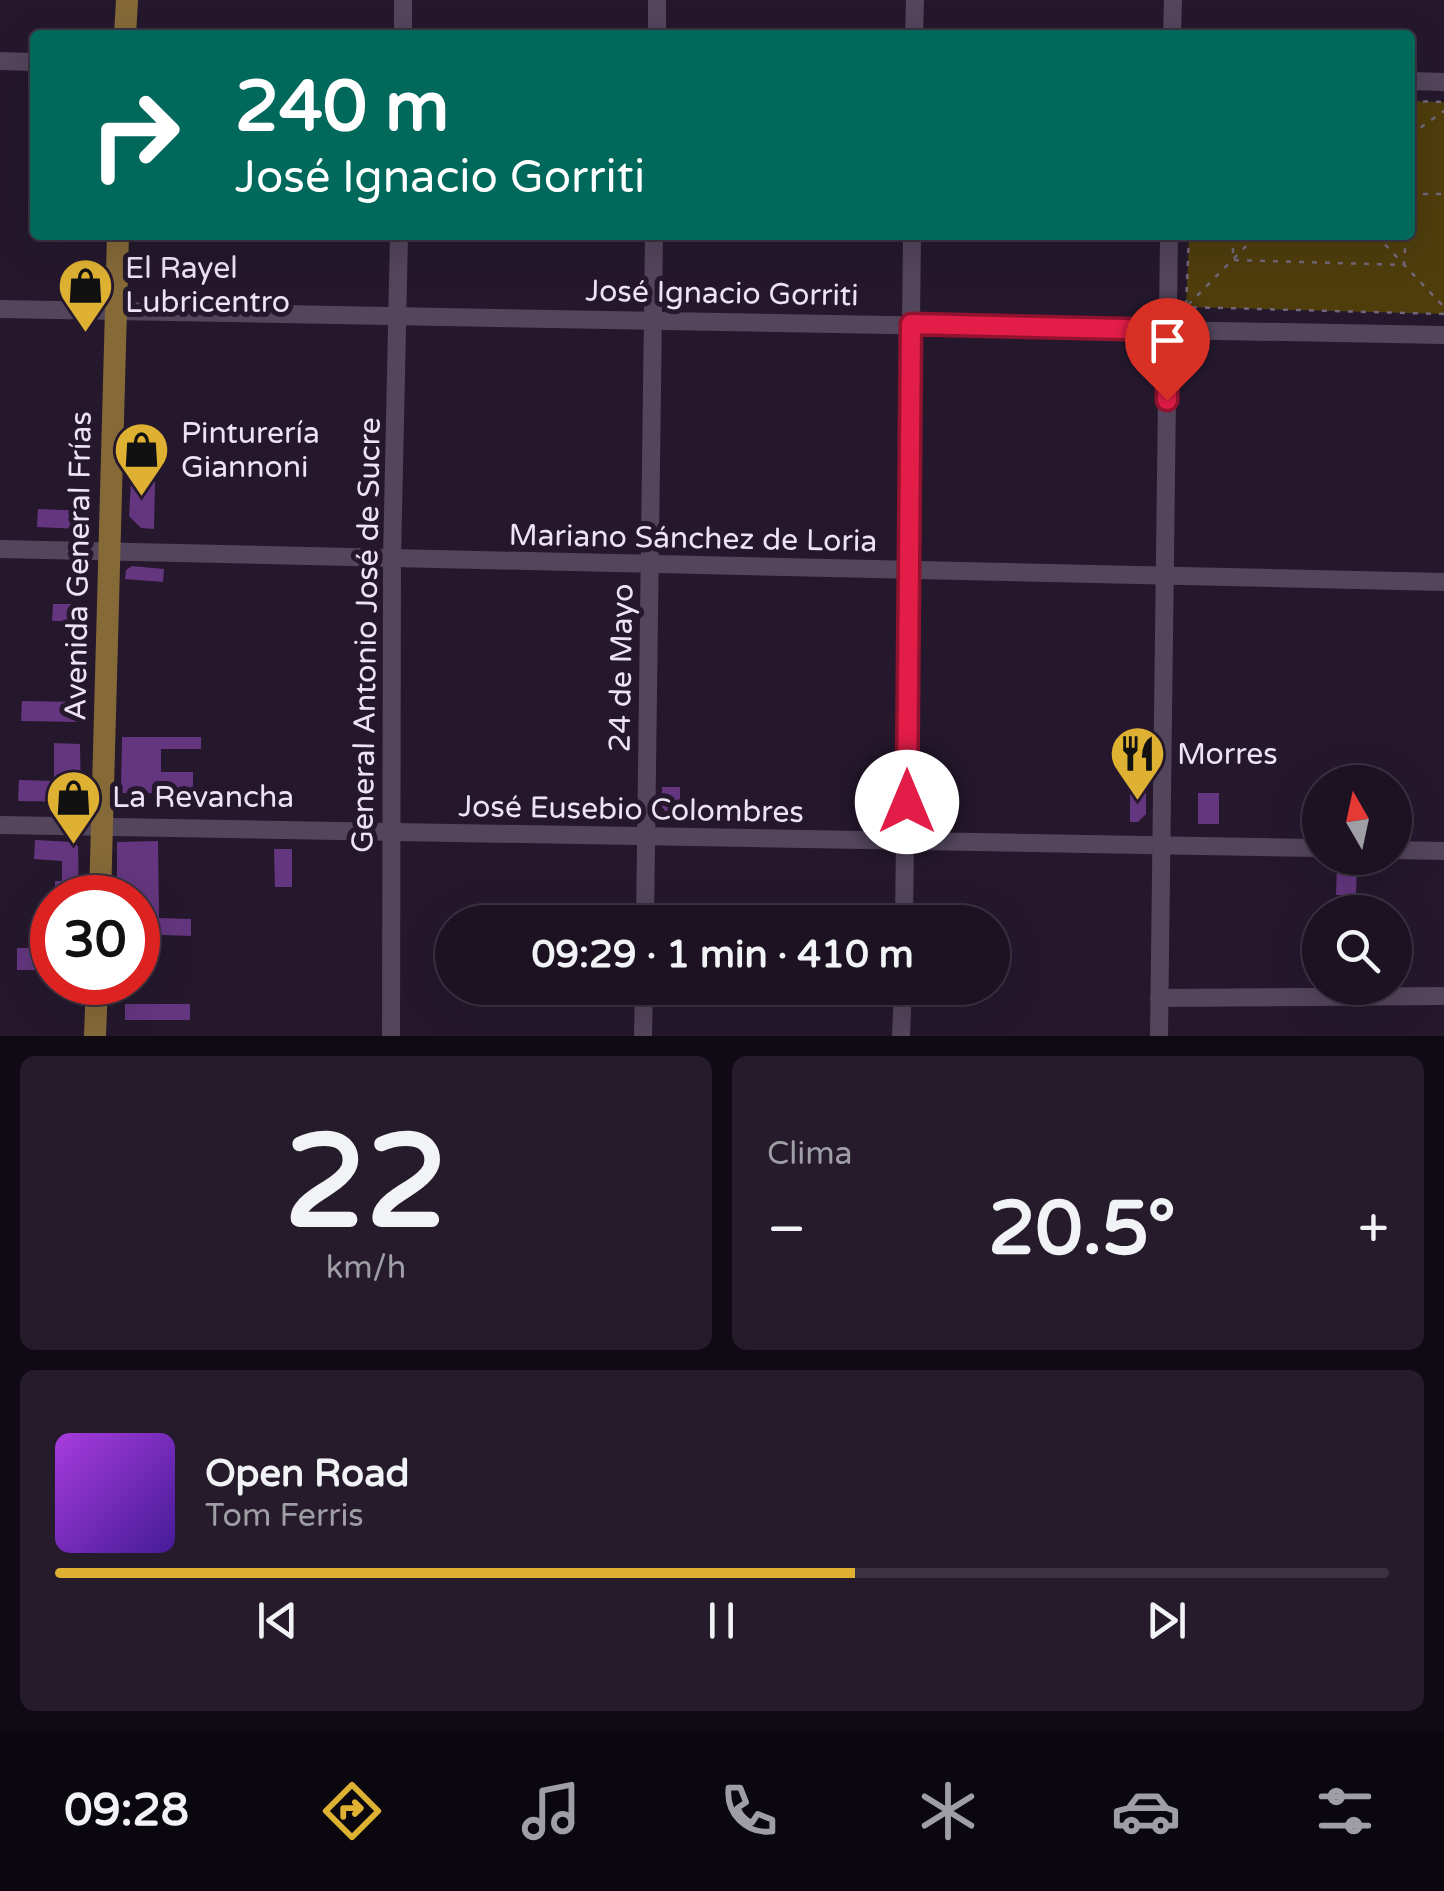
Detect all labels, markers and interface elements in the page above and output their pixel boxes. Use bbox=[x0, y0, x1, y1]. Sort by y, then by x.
text: 240 m bbox=[235, 66, 449, 150]
icon: right bbox=[70, 70, 200, 200]
text: José Ignacio Gorriti bbox=[235, 151, 645, 205]
place label: El Rayel Lubricentro bbox=[125, 250, 290, 321]
shop icon: El Rayel Lubricentro bbox=[56, 255, 116, 334]
street label: José Ignacio Gorriti bbox=[585, 273, 859, 314]
pin bbox=[1125, 298, 1210, 401]
icon: arrive bbox=[1140, 313, 1195, 368]
street label: Avenida General Frías bbox=[57, 411, 100, 721]
place label: Pinturería Giannoni bbox=[181, 415, 320, 486]
street label: General Antonio José de Sucre bbox=[344, 417, 389, 853]
shop icon: Pinturería Giannoni bbox=[112, 420, 172, 499]
street label: Mariano Sánchez de Loria bbox=[508, 517, 878, 560]
street label: 24 de Mayo bbox=[602, 583, 641, 753]
restaurant icon: Morres bbox=[1108, 724, 1168, 803]
place label: Morres bbox=[1177, 736, 1278, 773]
position arrow bbox=[855, 750, 959, 854]
north arrow bbox=[1302, 765, 1412, 875]
map controls bbox=[1302, 765, 1412, 1005]
shop icon: La Revancha bbox=[43, 767, 103, 846]
place label: La Revancha bbox=[112, 779, 294, 816]
street label: José Eusebio Colombres bbox=[458, 788, 804, 831]
speed limit sign: 30 bbox=[30, 875, 160, 1005]
button: search bbox=[1302, 895, 1412, 1005]
text: 09:29 · 1 min · 410 m bbox=[531, 932, 914, 978]
text: 22 bbox=[284, 1106, 448, 1262]
text: Clima bbox=[767, 1135, 853, 1173]
text: 20.5° bbox=[988, 1184, 1176, 1274]
text: − bbox=[767, 1197, 806, 1263]
text: + bbox=[1358, 1197, 1389, 1263]
text: km/h bbox=[326, 1249, 406, 1287]
text: Open Road bbox=[205, 1451, 410, 1497]
text: Tom Ferris bbox=[205, 1497, 364, 1535]
icon: previous bbox=[250, 1593, 305, 1648]
icon: pause bbox=[694, 1593, 749, 1648]
icon: next bbox=[1139, 1593, 1194, 1648]
icon: directions bbox=[317, 1776, 387, 1846]
icon: music bbox=[516, 1776, 586, 1846]
icon: phone bbox=[714, 1776, 784, 1846]
icon: climate bbox=[913, 1776, 983, 1846]
icon: car bbox=[1111, 1776, 1181, 1846]
icon: filters bbox=[1310, 1776, 1380, 1846]
text: 09:28 bbox=[64, 1784, 189, 1838]

